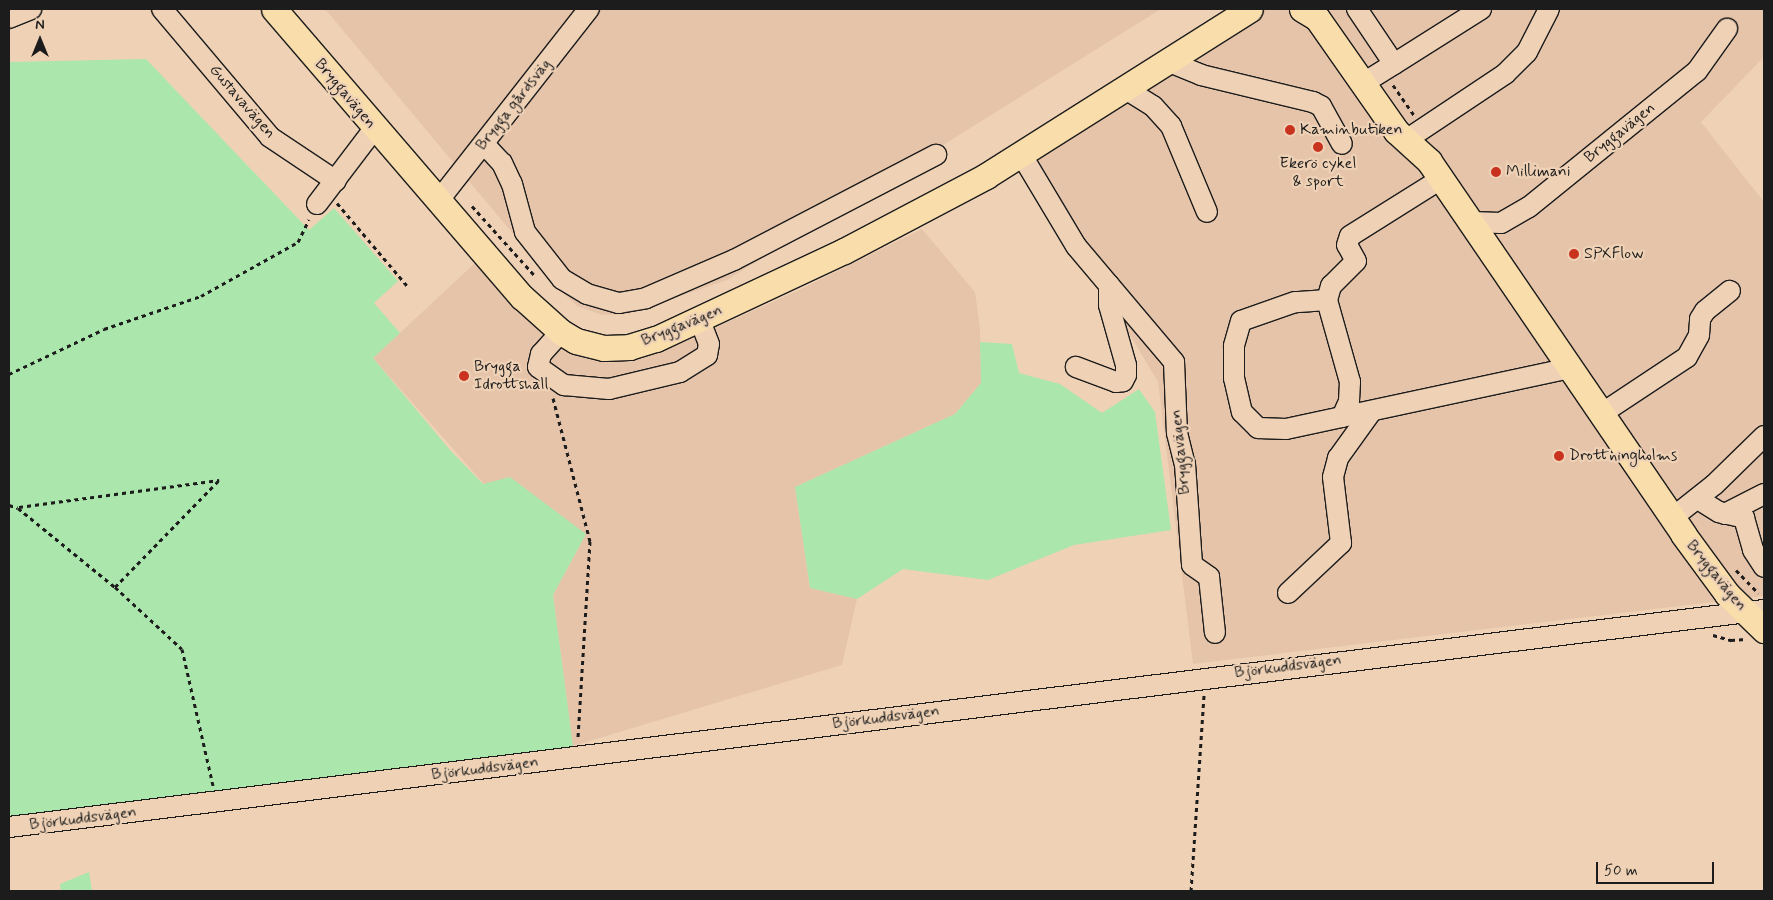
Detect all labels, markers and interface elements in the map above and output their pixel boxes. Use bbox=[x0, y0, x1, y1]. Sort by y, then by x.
north arrow bbox=[15, 15, 65, 65]
text: N bbox=[35, 16, 45, 34]
street label: Bryggavägen bbox=[310, 55, 380, 133]
street label: Brygga gårdsväg bbox=[473, 56, 555, 154]
street label: Gustavavägen bbox=[205, 61, 279, 143]
street label: Bryggavägen bbox=[1581, 99, 1659, 167]
place label: Kaminbutiken bbox=[1300, 120, 1402, 140]
marker: Kaminbutiken bbox=[1284, 124, 1296, 136]
marker: Ekerö cykel & sport bbox=[1312, 141, 1324, 153]
place label: Ekerö cykel & sport bbox=[1280, 154, 1356, 192]
place label: Millimani bbox=[1506, 162, 1571, 182]
marker: Millimani bbox=[1490, 166, 1502, 178]
place label: SPXFlow bbox=[1584, 244, 1644, 264]
marker: SPXFlow bbox=[1568, 248, 1580, 260]
street label: Bryggavägen bbox=[639, 301, 725, 351]
place label: Brygga Idrottshall bbox=[474, 357, 548, 395]
marker: Brygga Idrottshall bbox=[458, 370, 470, 382]
street label: Bryggavägen bbox=[1167, 408, 1195, 496]
place label: Drottningholms bbox=[1569, 446, 1677, 466]
marker: Drottningholms bbox=[1553, 450, 1565, 462]
street label: Bryggavägen bbox=[1682, 537, 1750, 615]
street label: Björkuddsvägen bbox=[1233, 651, 1343, 683]
street label: Björkuddsvägen bbox=[831, 702, 941, 734]
street label: Björkuddsvägen bbox=[430, 753, 540, 785]
street label: Björkuddsvägen bbox=[28, 803, 138, 835]
scale bar bbox=[1598, 852, 1716, 884]
text: 50 m bbox=[1604, 861, 1638, 881]

